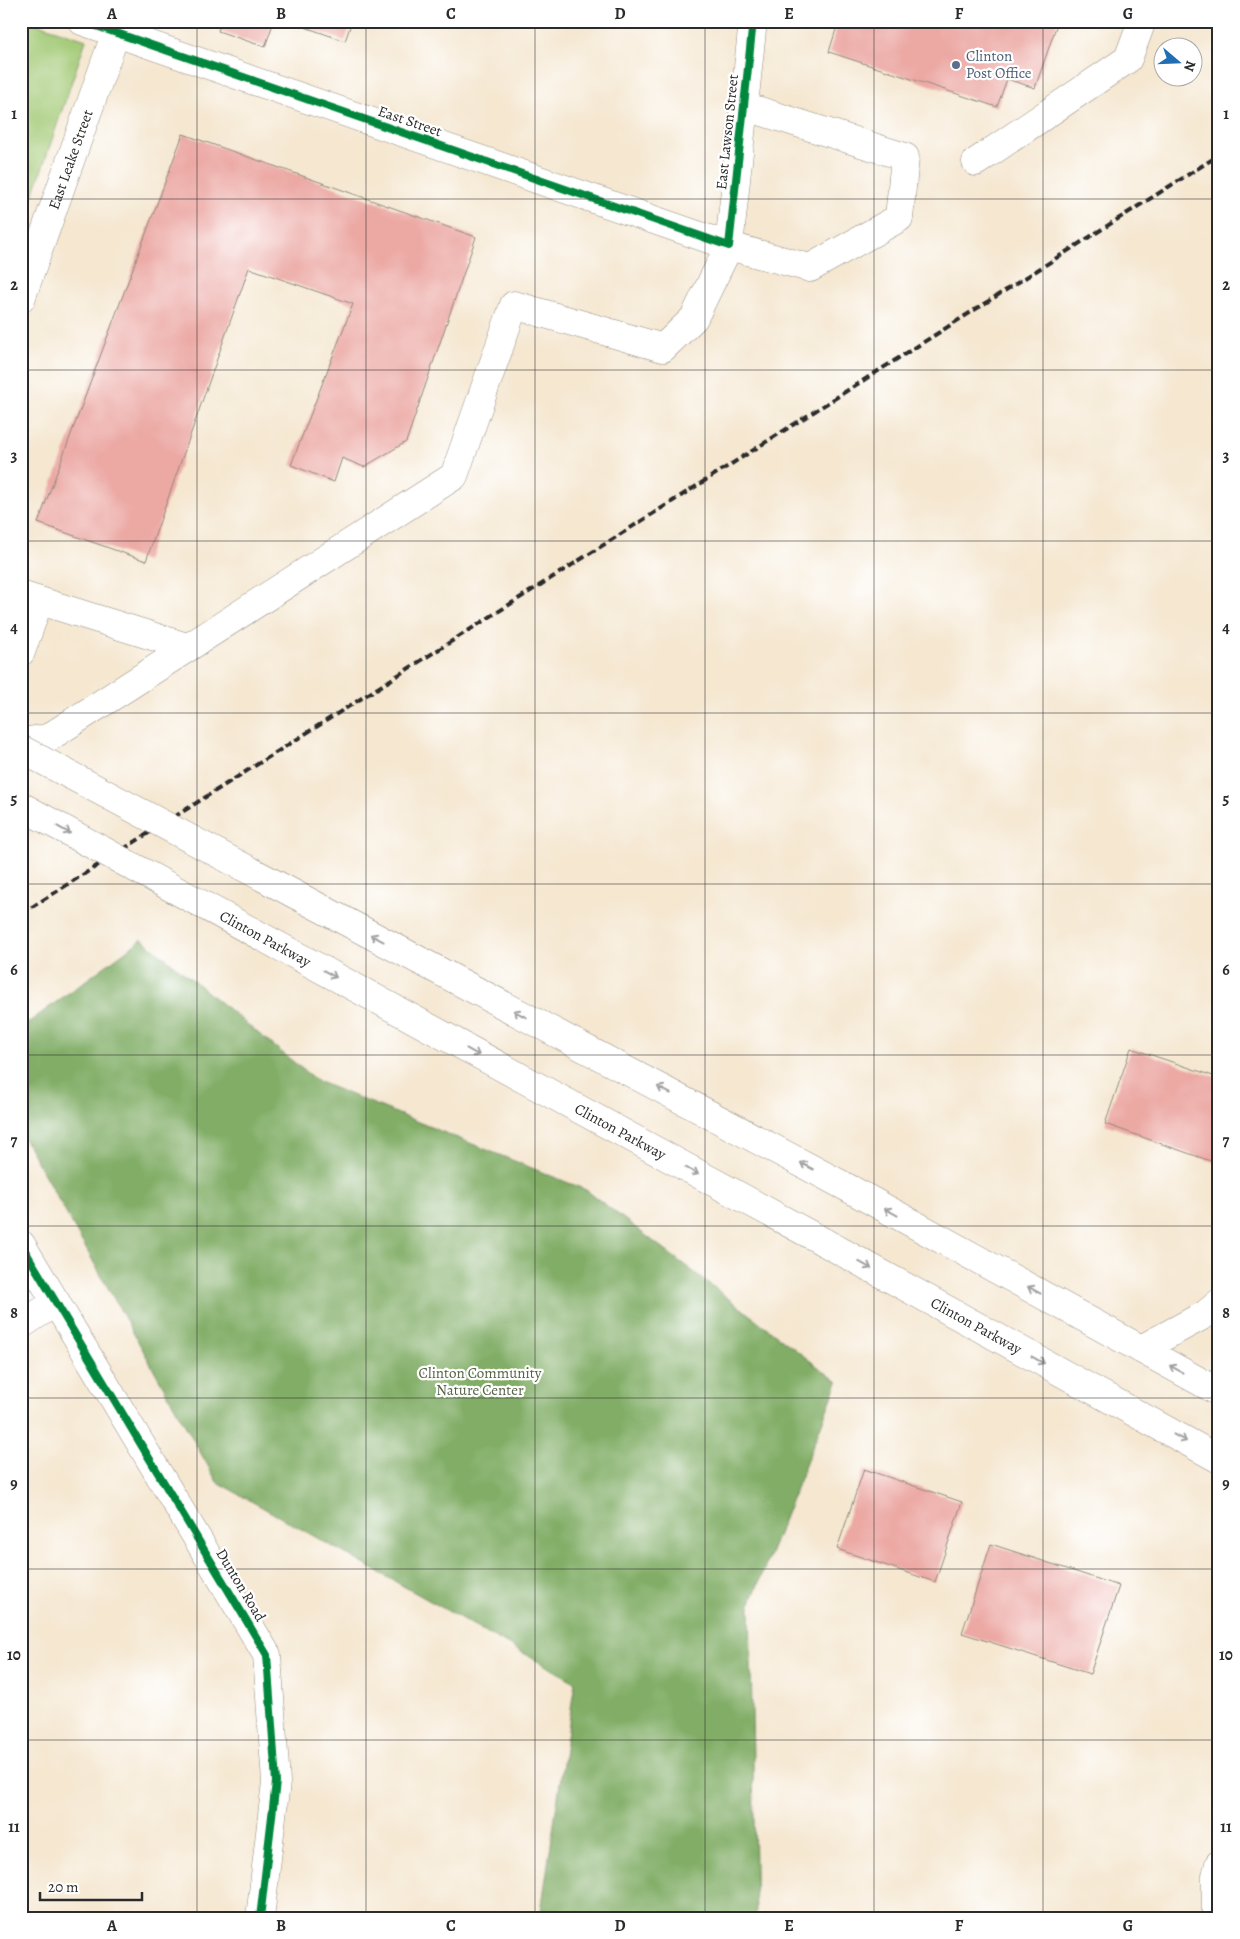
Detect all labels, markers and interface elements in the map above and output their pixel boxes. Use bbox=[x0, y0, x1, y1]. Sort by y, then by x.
text: A bbox=[106, 3, 118, 25]
text: B bbox=[276, 3, 286, 25]
text: C bbox=[446, 3, 456, 25]
text: D bbox=[614, 3, 626, 25]
text: E bbox=[784, 3, 794, 25]
text: F bbox=[955, 3, 964, 25]
text: G bbox=[1123, 3, 1133, 25]
north arrow bbox=[1152, 38, 1202, 88]
place label: Clinton Post Office bbox=[966, 46, 1032, 83]
text: N bbox=[1179, 58, 1200, 74]
marker: Clinton Post Office bbox=[950, 59, 962, 71]
street label: East Lawson Street bbox=[711, 73, 743, 191]
street label: East Street bbox=[375, 101, 445, 141]
text: 1 bbox=[11, 103, 17, 125]
text: 1 bbox=[1223, 103, 1229, 125]
street label: East Leake Street bbox=[44, 107, 98, 212]
text: 2 bbox=[10, 274, 18, 296]
text: 2 bbox=[1222, 274, 1230, 296]
text: 3 bbox=[11, 445, 18, 467]
text: 3 bbox=[1223, 445, 1230, 467]
text: 4 bbox=[10, 617, 18, 639]
text: 4 bbox=[1222, 617, 1230, 639]
text: 5 bbox=[11, 788, 18, 810]
text: 5 bbox=[1223, 788, 1230, 810]
one-way arrow bbox=[56, 825, 71, 835]
street label: Clinton Parkway bbox=[216, 906, 315, 972]
one-way arrow bbox=[369, 933, 384, 943]
text: 6 bbox=[10, 959, 18, 981]
text: 6 bbox=[1222, 959, 1230, 981]
one-way arrow bbox=[322, 970, 337, 979]
one-way arrow bbox=[513, 1009, 528, 1018]
one-way arrow bbox=[465, 1047, 479, 1057]
one-way arrow bbox=[656, 1085, 671, 1095]
street label: Clinton Parkway bbox=[571, 1099, 670, 1165]
text: 7 bbox=[11, 1130, 18, 1152]
text: 7 bbox=[1223, 1130, 1230, 1152]
one-way arrow bbox=[800, 1161, 815, 1170]
one-way arrow bbox=[685, 1166, 700, 1176]
one-way arrow bbox=[884, 1207, 899, 1217]
one-way arrow bbox=[857, 1260, 872, 1270]
one-way arrow bbox=[1026, 1285, 1041, 1295]
street label: Clinton Parkway bbox=[927, 1293, 1026, 1359]
text: 8 bbox=[10, 1302, 18, 1324]
text: 8 bbox=[1222, 1302, 1230, 1324]
one-way arrow bbox=[1030, 1355, 1045, 1365]
park label: Clinton Community Nature Center bbox=[419, 1363, 542, 1400]
one-way arrow bbox=[1169, 1363, 1184, 1373]
one-way arrow bbox=[1172, 1434, 1187, 1443]
text: 9 bbox=[10, 1473, 18, 1495]
text: 9 bbox=[1222, 1473, 1230, 1495]
street label: Dunton Road bbox=[211, 1545, 271, 1626]
text: 10 bbox=[7, 1644, 21, 1666]
text: 10 bbox=[1219, 1644, 1233, 1666]
text: 11 bbox=[8, 1816, 20, 1838]
text: 11 bbox=[1220, 1816, 1232, 1838]
scale bar bbox=[40, 1869, 142, 1901]
text: 20 m bbox=[48, 1877, 79, 1897]
text: A bbox=[106, 1915, 118, 1937]
text: B bbox=[276, 1915, 286, 1937]
text: C bbox=[446, 1915, 456, 1937]
text: D bbox=[614, 1915, 626, 1937]
text: E bbox=[784, 1915, 794, 1937]
text: F bbox=[955, 1915, 964, 1937]
text: G bbox=[1123, 1915, 1133, 1937]

